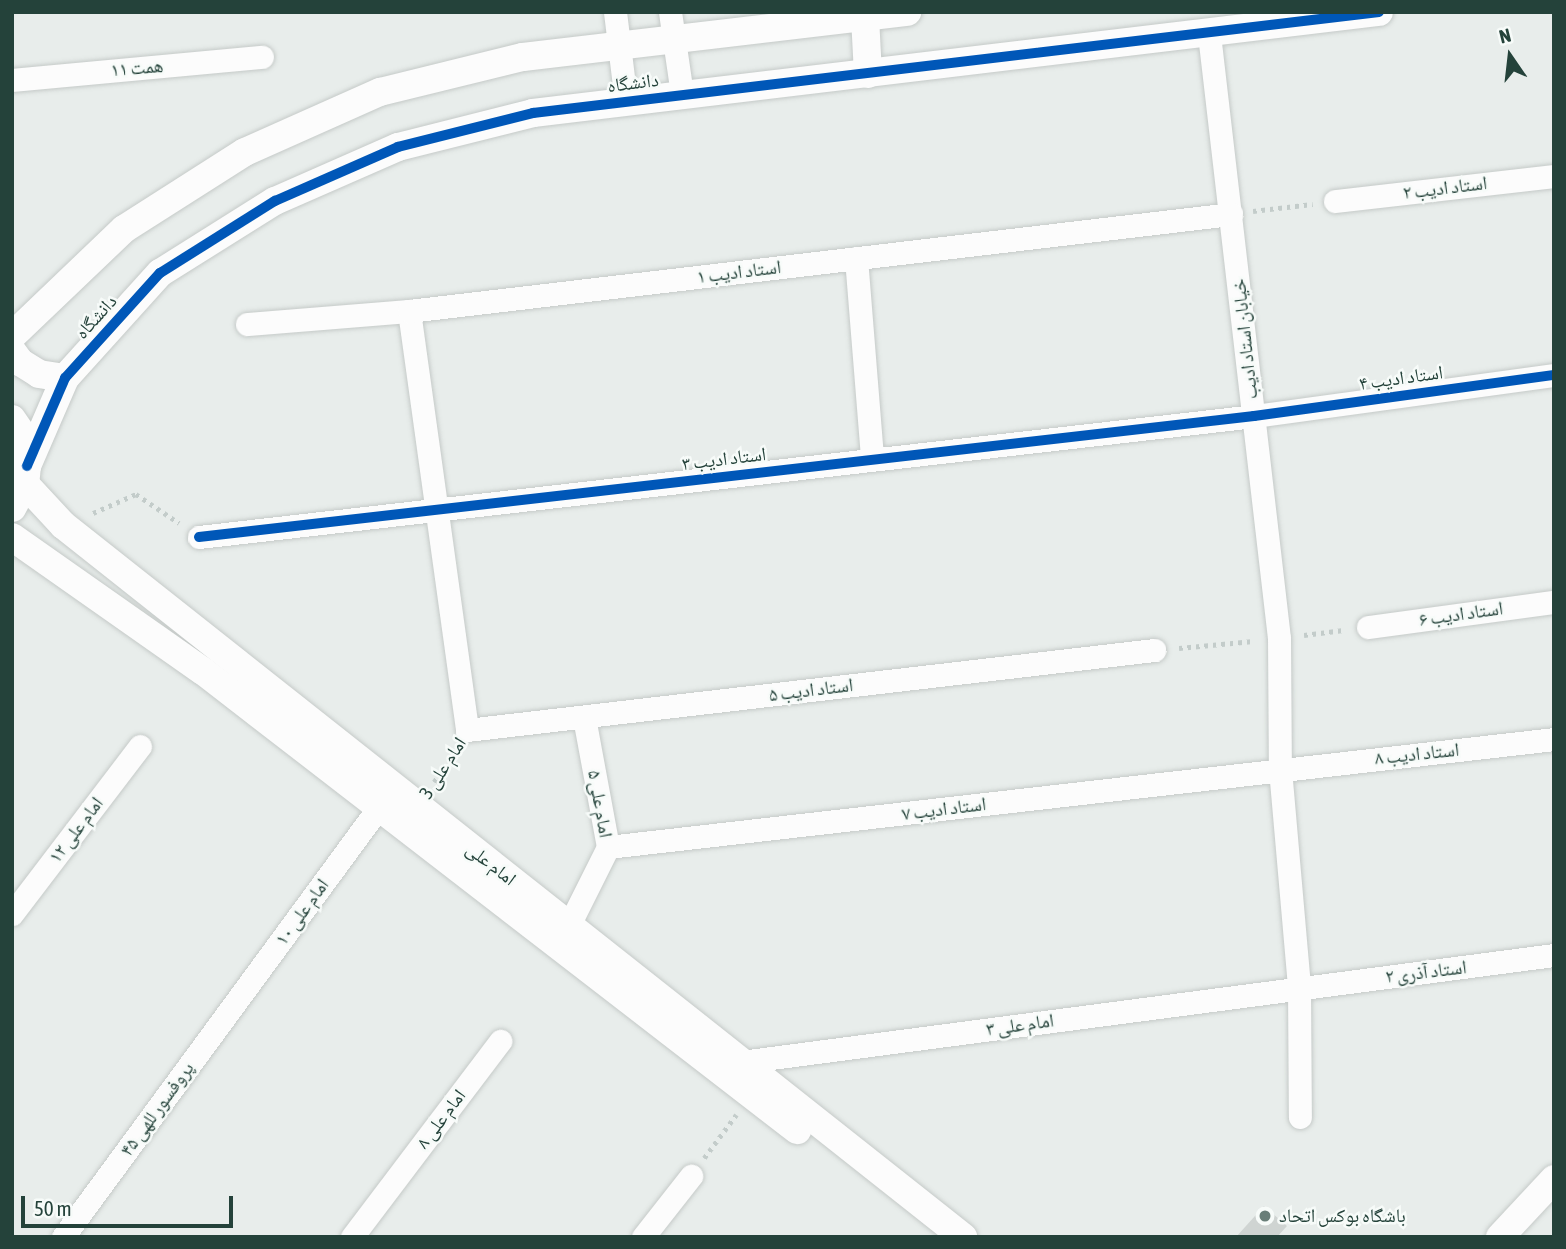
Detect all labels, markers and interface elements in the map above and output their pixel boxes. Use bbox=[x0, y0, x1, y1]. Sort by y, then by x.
north arrow bbox=[1475, 21, 1545, 91]
text: N bbox=[1497, 24, 1513, 48]
street label: همت ۱۱ bbox=[110, 54, 164, 82]
street label: دانشگاه bbox=[606, 69, 660, 97]
street label: استاد ادیب ۲ bbox=[1402, 172, 1488, 204]
street label: استاد ادیب ۱ bbox=[696, 256, 782, 288]
street label: خیابان استاد ادیب bbox=[1227, 278, 1263, 400]
street label: دانشگاه bbox=[70, 290, 122, 344]
street label: استاد ادیب ۴ bbox=[1357, 361, 1445, 395]
street label: استاد ادیب ۳ bbox=[681, 443, 767, 475]
street label: استاد ادیب ۶ bbox=[1417, 597, 1505, 631]
street label: استاد ادیب ۵ bbox=[768, 674, 854, 706]
street label: امام علی 3 bbox=[415, 733, 471, 803]
street label: استاد ادیب ۸ bbox=[1374, 738, 1460, 770]
street label: امام علی ۵ bbox=[583, 768, 617, 840]
street label: امام علی ۱۲ bbox=[44, 792, 108, 868]
street label: استاد ادیب ۷ bbox=[901, 793, 987, 825]
street label: امام علی bbox=[461, 837, 521, 891]
street label: امام علی ۱۰ bbox=[270, 874, 334, 950]
street label: استاد آذری ۲ bbox=[1384, 956, 1468, 988]
street label: امام علی ۳ bbox=[985, 1009, 1055, 1041]
street label: پروفسور للهی ۴۵ bbox=[115, 1057, 199, 1161]
street label: امام علی ۸ bbox=[411, 1085, 471, 1153]
scale bar bbox=[24, 1182, 236, 1226]
text: 50 m bbox=[34, 1196, 72, 1220]
place label: باشگاه بوکس اتحاد bbox=[1279, 1205, 1406, 1227]
marker: باشگاه بوکس اتحاد bbox=[1257, 1208, 1273, 1224]

